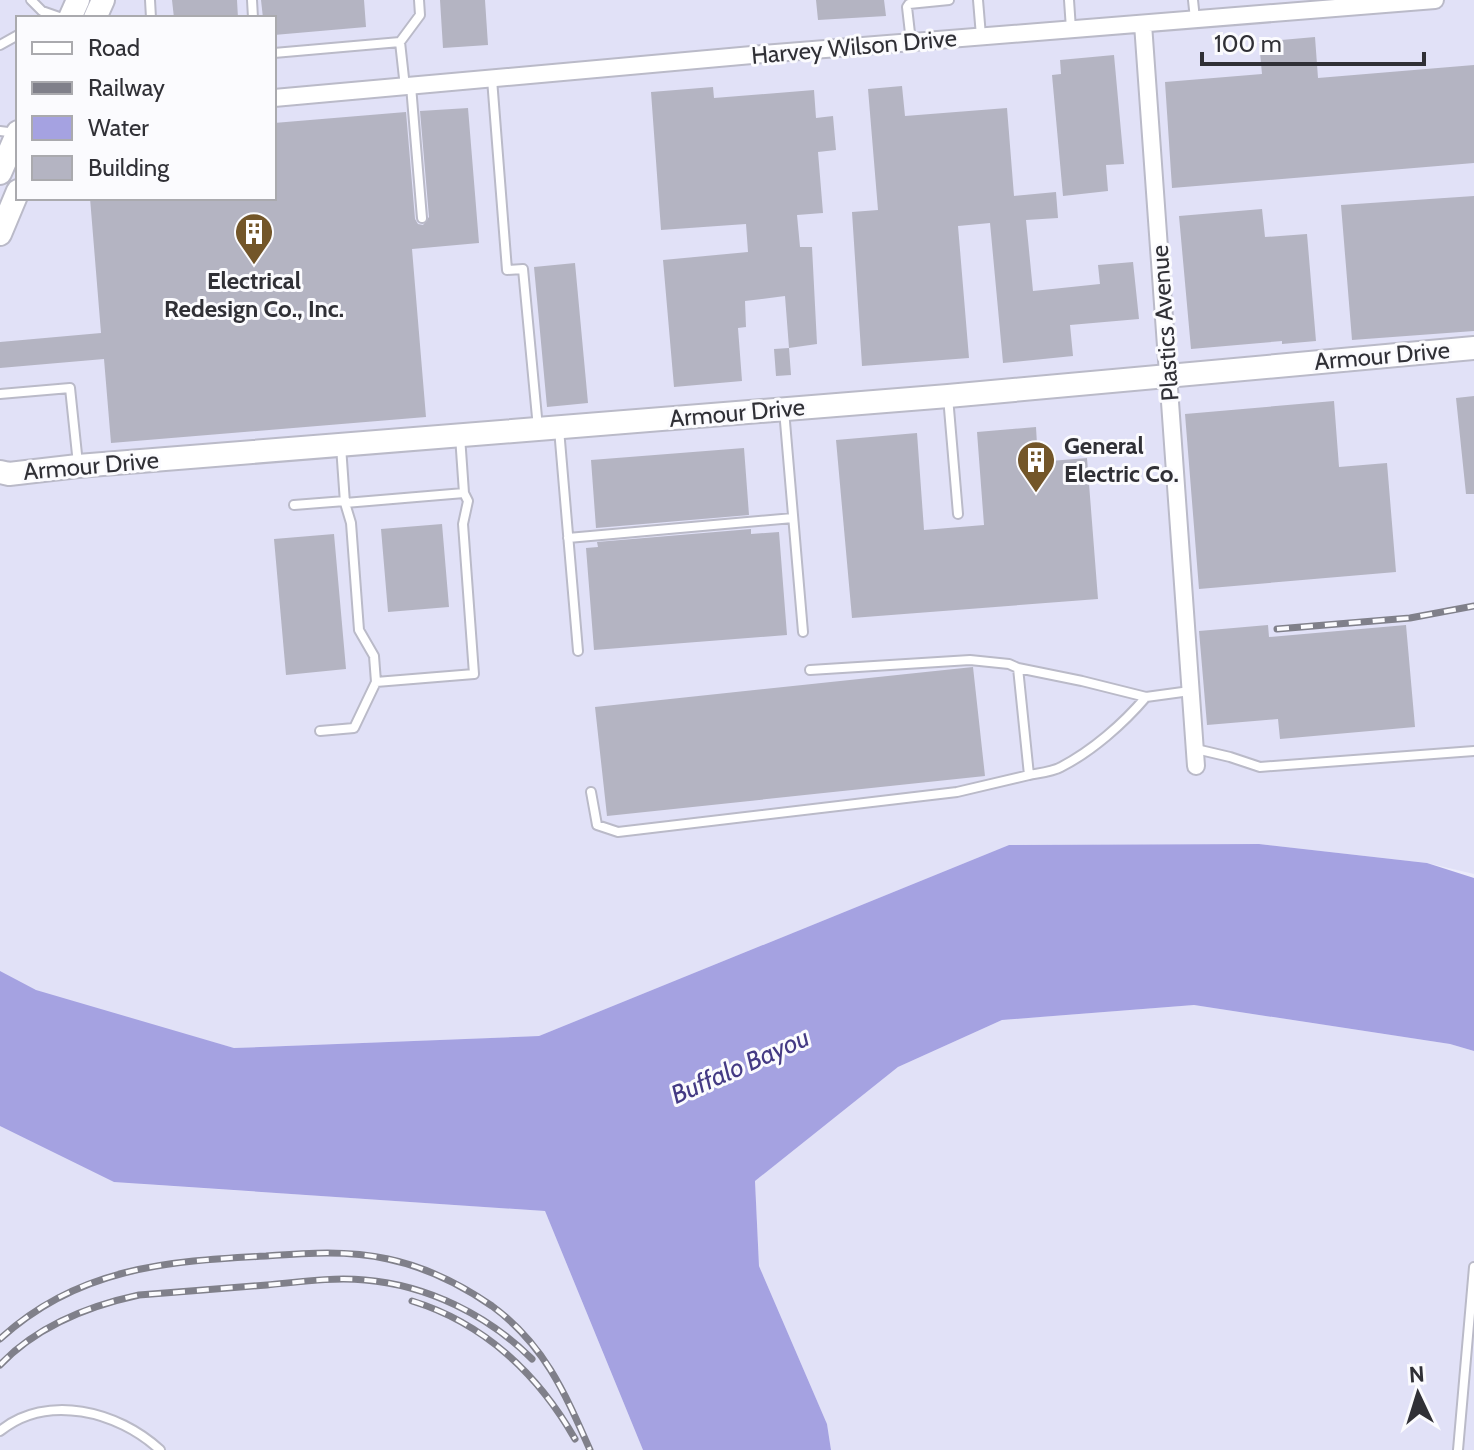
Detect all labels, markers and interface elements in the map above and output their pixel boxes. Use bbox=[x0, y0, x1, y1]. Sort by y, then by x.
legend bbox=[16, 16, 276, 200]
scale bar bbox=[1202, 16, 1424, 66]
street label: Harvey Wilson Drive bbox=[750, 23, 958, 70]
text: 100 m bbox=[1214, 29, 1282, 58]
text: Road bbox=[88, 33, 140, 62]
text: Railway bbox=[88, 73, 165, 102]
text: Water bbox=[88, 113, 149, 142]
text: Building bbox=[88, 153, 170, 182]
building icon: Electrical Redesign Co., Inc. bbox=[233, 211, 275, 266]
street label: Plastics Avenue bbox=[1145, 244, 1184, 402]
place label: Electrical Redesign Co., Inc. bbox=[164, 266, 344, 323]
street label: Armour Drive bbox=[1313, 335, 1451, 376]
street label: Armour Drive bbox=[668, 392, 806, 433]
place label: General Electric Co. bbox=[1064, 431, 1179, 488]
building icon: General Electric Co. bbox=[1015, 439, 1057, 494]
street label: Armour Drive bbox=[22, 445, 160, 486]
water label: Buffalo Bayou bbox=[666, 1021, 814, 1111]
north arrow bbox=[1378, 1354, 1458, 1434]
text: N bbox=[1408, 1361, 1425, 1389]

